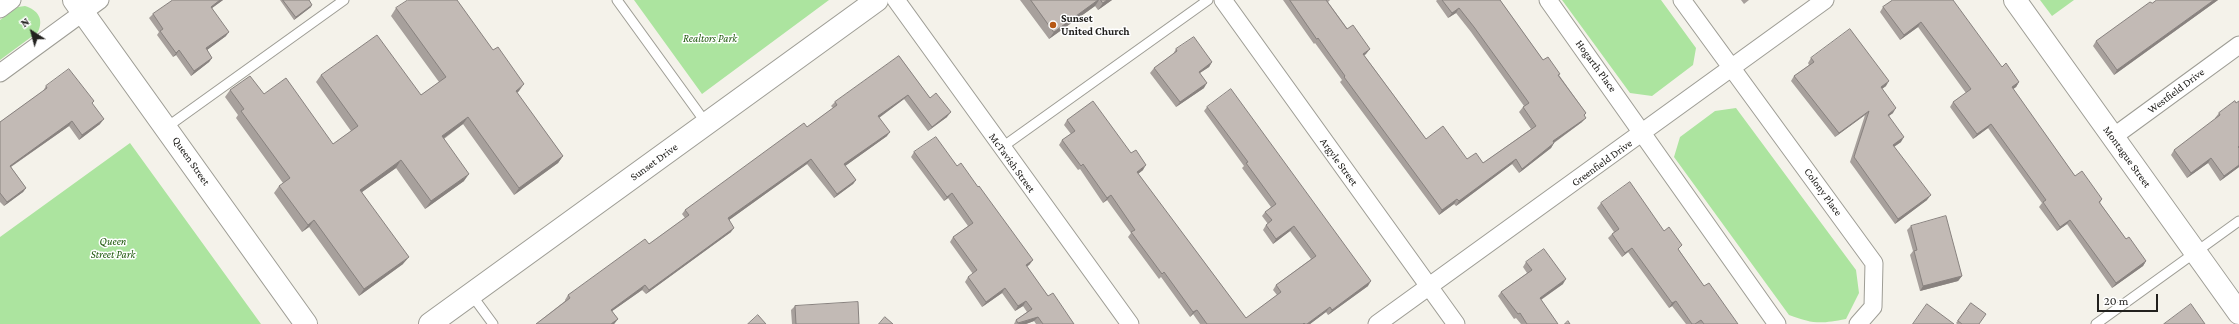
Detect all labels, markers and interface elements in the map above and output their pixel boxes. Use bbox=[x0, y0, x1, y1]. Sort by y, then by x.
north arrow bbox=[12, 12, 52, 52]
place label: Sunset United Church bbox=[1061, 12, 1130, 38]
text: N bbox=[18, 15, 32, 29]
marker: Sunset United Church bbox=[1048, 20, 1058, 30]
park label: Realtors Park bbox=[683, 32, 737, 46]
street label: Hogarth Place bbox=[1573, 37, 1619, 95]
street label: Westfield Drive bbox=[2145, 65, 2207, 117]
street label: Montague Street bbox=[2100, 124, 2154, 190]
street label: McTavish Street bbox=[986, 131, 1038, 195]
street label: Queen Street bbox=[169, 134, 213, 188]
street label: Argyle Street bbox=[1317, 136, 1361, 188]
street label: Greenfield Drive bbox=[1569, 137, 1635, 189]
street label: Sunset Drive bbox=[628, 140, 680, 184]
street label: Colony Place bbox=[1801, 165, 1845, 219]
park label: Queen Street Park bbox=[91, 235, 135, 261]
scale bar bbox=[2099, 286, 2160, 312]
text: 20 m bbox=[2104, 294, 2128, 308]

